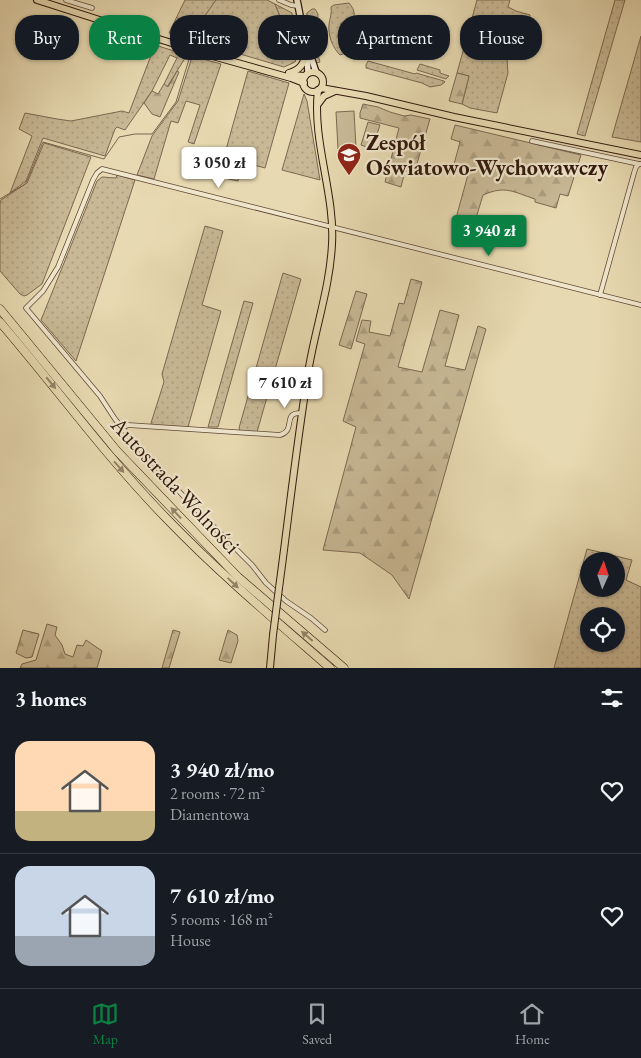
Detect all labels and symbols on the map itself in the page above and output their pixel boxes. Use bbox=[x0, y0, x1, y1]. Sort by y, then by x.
place label: Zespół Oświatowo-Wychowawczy bbox=[366, 128, 608, 182]
school or university icon: Zespół Oświatowo-Wychowawczy bbox=[336, 142, 362, 176]
pin: 3 050 zł bbox=[167, 146, 271, 189]
pin: 3 940 zł bbox=[437, 214, 541, 257]
pin: 7 610 zł bbox=[233, 366, 337, 409]
one-way arrow bbox=[45, 376, 56, 389]
street label: Autostrada Wolności bbox=[104, 410, 247, 560]
one-way arrow bbox=[113, 460, 125, 472]
one-way arrow bbox=[170, 507, 182, 519]
north arrow bbox=[580, 552, 625, 598]
one-way arrow bbox=[226, 577, 238, 589]
one-way arrow bbox=[302, 630, 314, 642]

